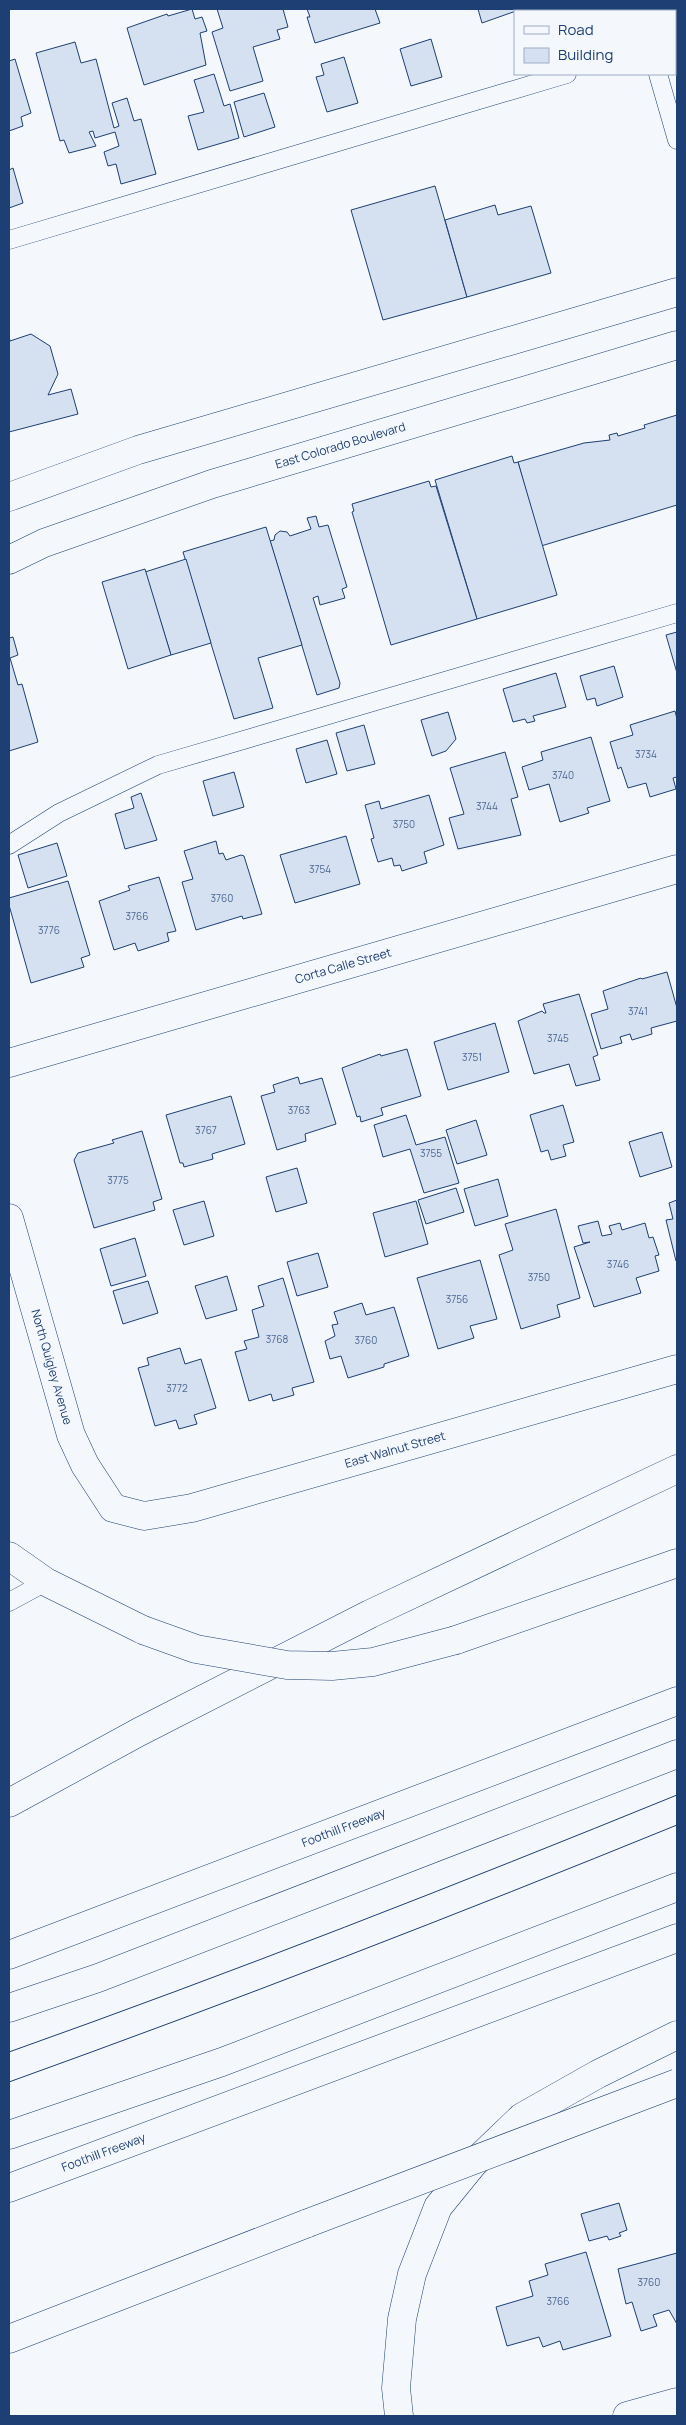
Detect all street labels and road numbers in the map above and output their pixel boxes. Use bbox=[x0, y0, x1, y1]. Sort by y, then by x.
street label: East Colorado Boulevard bbox=[273, 418, 407, 473]
street label: Corta Calle Street bbox=[293, 943, 393, 988]
street label: North Quigley Avenue bbox=[27, 1307, 77, 1427]
street label: East Walnut Street bbox=[343, 1427, 447, 1472]
street label: Foothill Freeway bbox=[299, 1803, 388, 1851]
street label: Foothill Freeway bbox=[59, 2128, 148, 2176]

